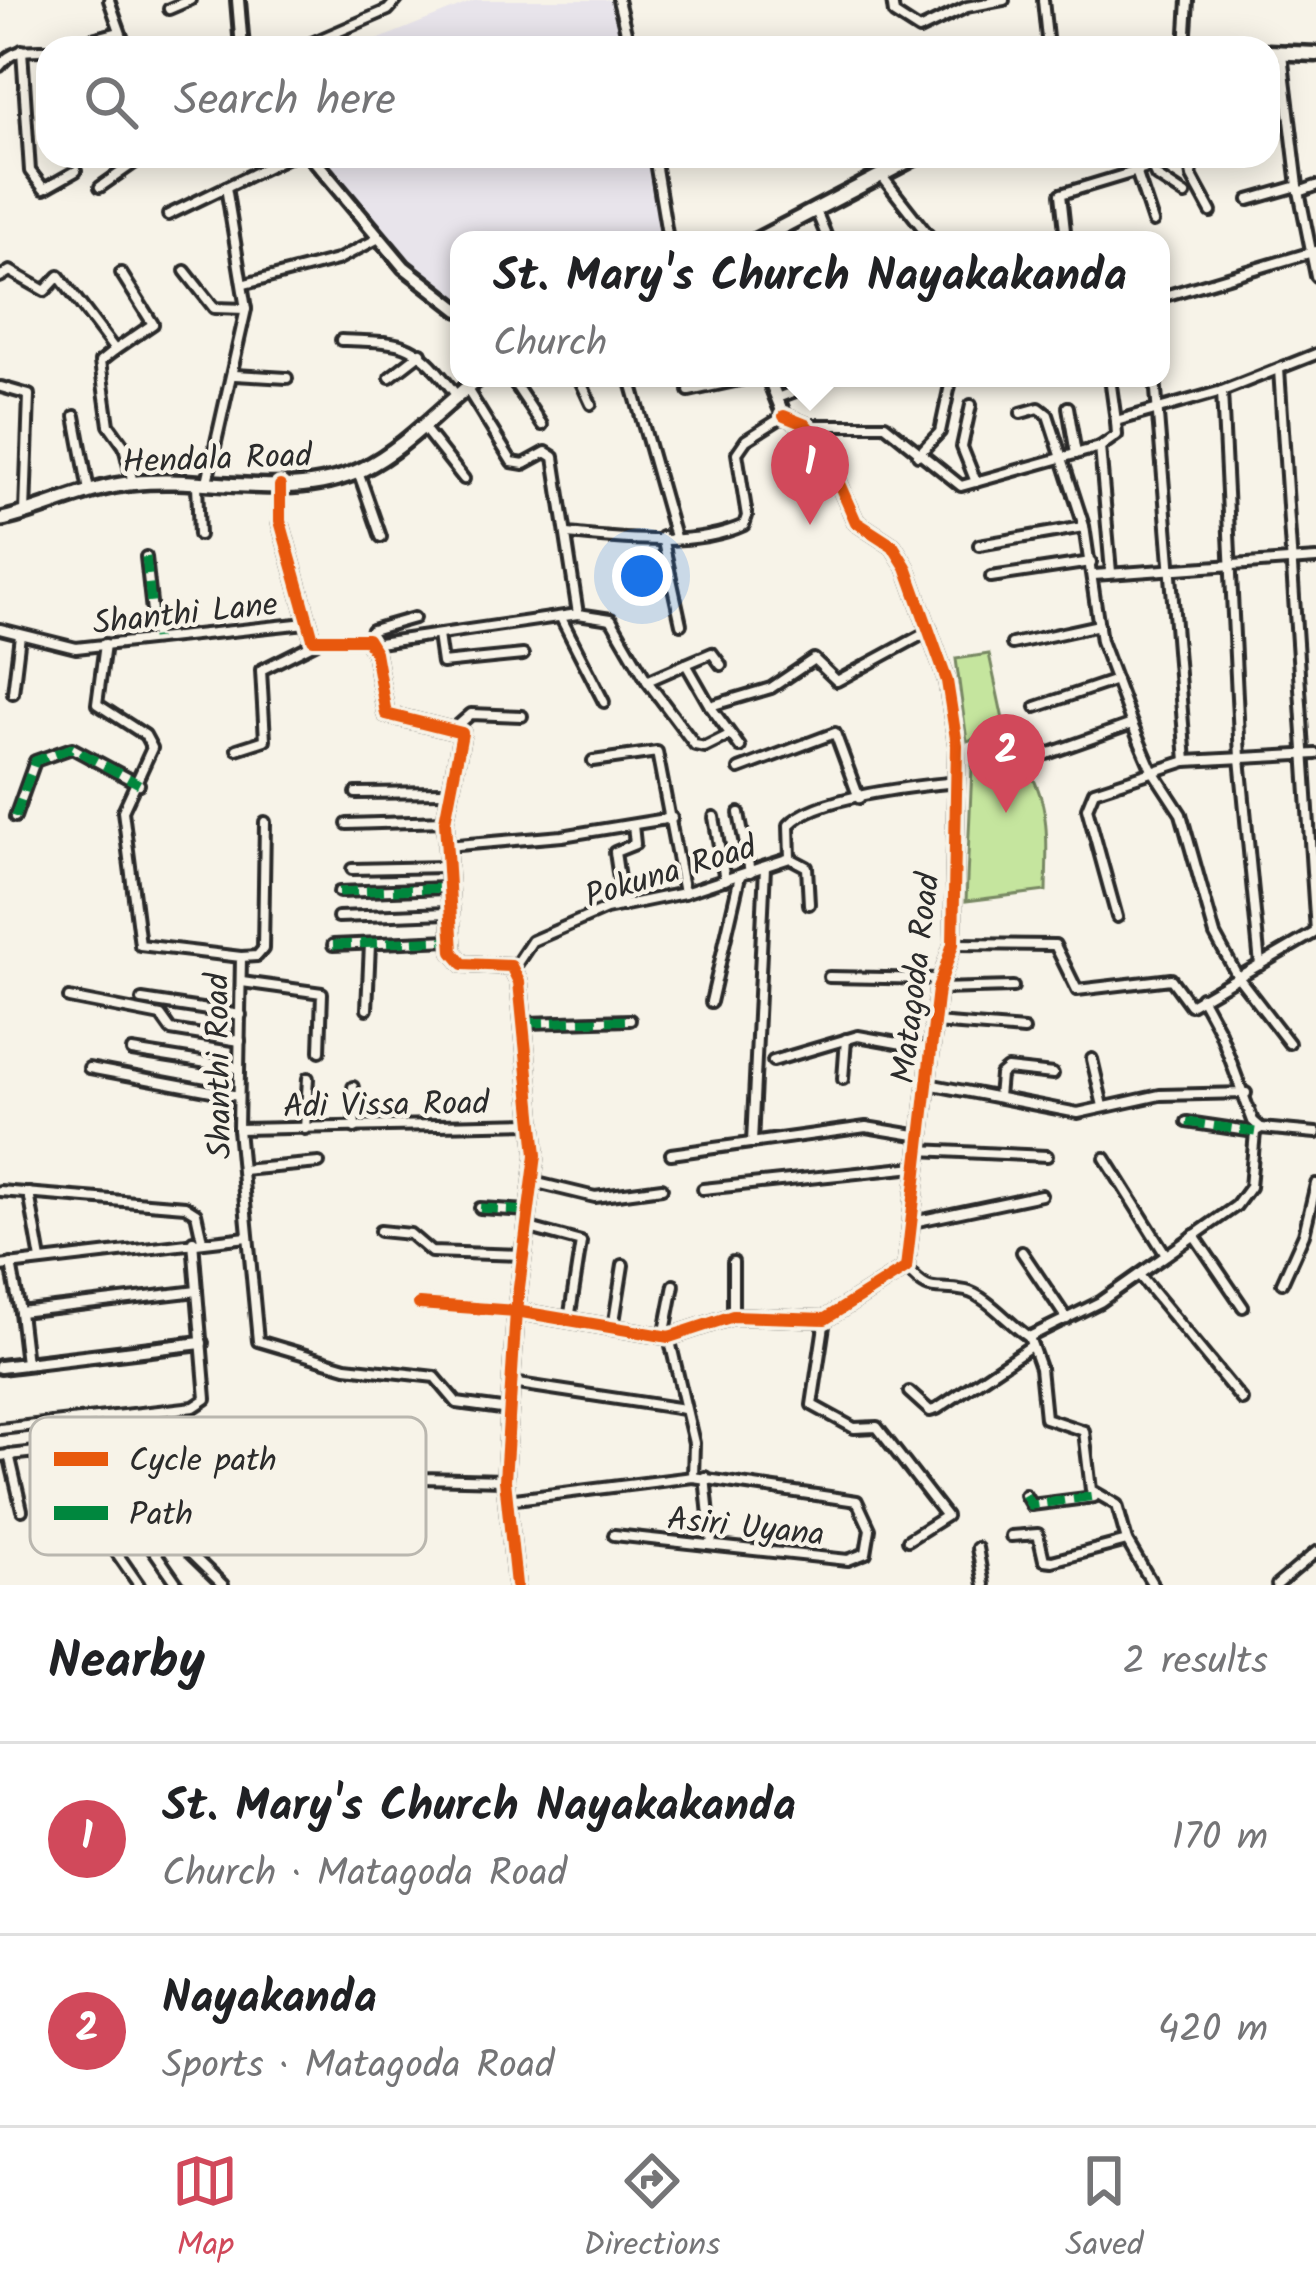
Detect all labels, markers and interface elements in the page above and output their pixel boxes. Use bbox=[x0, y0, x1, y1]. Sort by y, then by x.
search box bbox=[36, 36, 1280, 168]
text: Search here bbox=[174, 66, 396, 138]
icon: search bbox=[78, 69, 144, 135]
popup bbox=[450, 231, 1170, 387]
text: St. Mary's Church Nayakakanda bbox=[493, 242, 1127, 314]
text: Church bbox=[493, 314, 607, 376]
pin: 1 bbox=[771, 426, 849, 525]
street label: Hendala Road bbox=[122, 431, 314, 490]
your location bbox=[612, 546, 672, 606]
street label: Shanthi Lane bbox=[90, 579, 281, 652]
pin: 2 bbox=[967, 714, 1045, 813]
street label: Pokuna Road bbox=[579, 822, 765, 925]
street label: Matagoda Road bbox=[878, 869, 957, 1087]
street label: Shanthi Road bbox=[192, 971, 249, 1159]
street label: Adi Vissa Road bbox=[283, 1078, 491, 1135]
legend bbox=[30, 1417, 426, 1555]
text: Cycle path bbox=[129, 1436, 277, 1489]
text: Path bbox=[129, 1490, 193, 1543]
street label: Asiri Uyana bbox=[664, 1494, 827, 1563]
text: Nearby bbox=[48, 1623, 205, 1704]
text: 2 results bbox=[1123, 1632, 1268, 1694]
text: St. Mary's Church Nayakakanda bbox=[162, 1772, 796, 1844]
text: 1 bbox=[81, 1808, 93, 1870]
text: 170 m bbox=[1172, 1808, 1268, 1870]
text: Church · Matagoda Road bbox=[162, 1844, 567, 1906]
text: Nayakanda bbox=[162, 1964, 377, 2036]
text: 2 bbox=[76, 2000, 98, 2062]
text: 420 m bbox=[1158, 2000, 1268, 2062]
text: Sports · Matagoda Road bbox=[162, 2036, 554, 2098]
tab: Map bbox=[172, 2148, 238, 2273]
tab: Directions bbox=[583, 2148, 720, 2273]
tab: Saved bbox=[1065, 2148, 1144, 2273]

